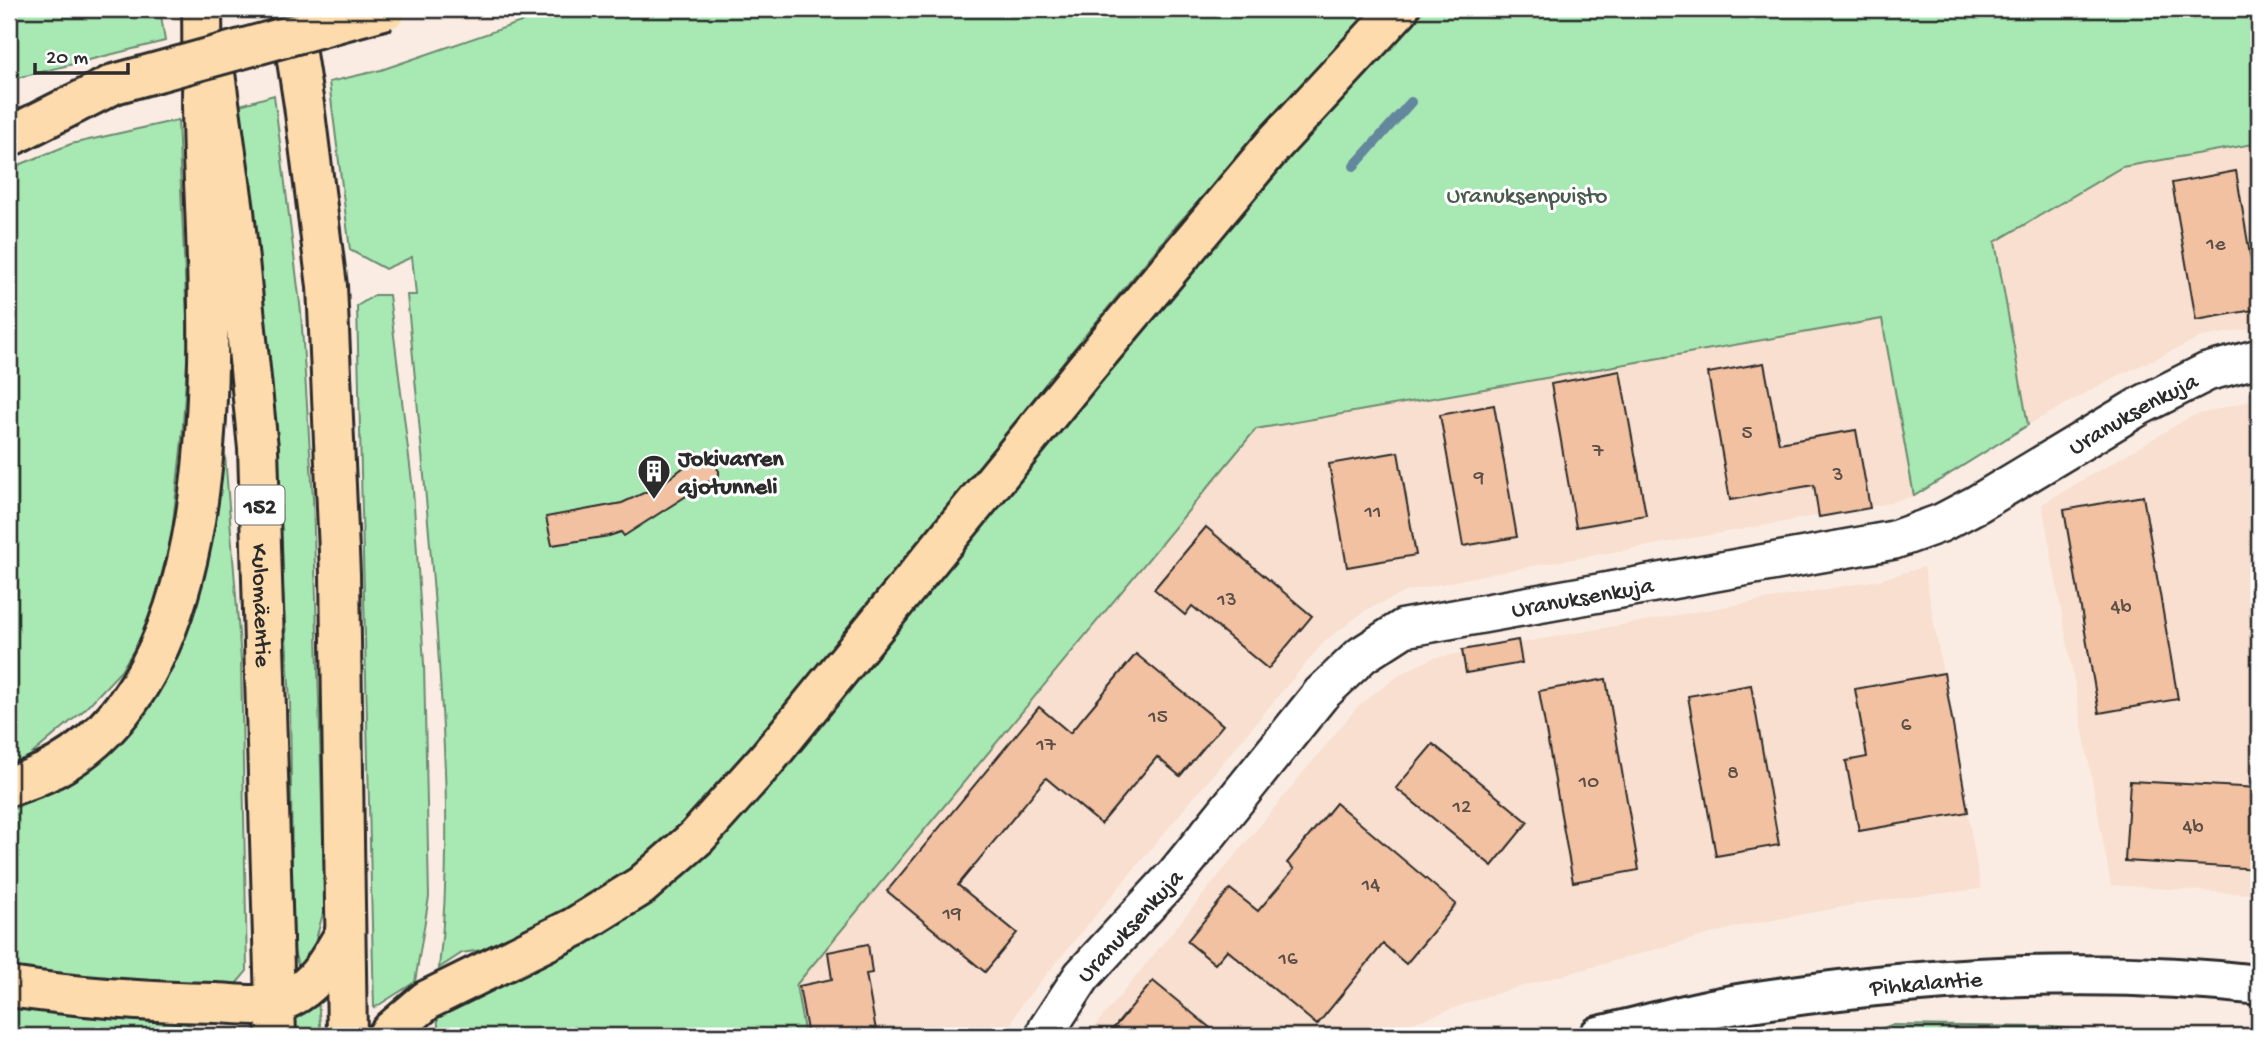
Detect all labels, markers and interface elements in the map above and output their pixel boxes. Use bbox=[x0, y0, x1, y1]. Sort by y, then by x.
scale bar bbox=[35, 32, 128, 76]
text: 20 m bbox=[46, 47, 88, 72]
park label: Uranuksenpuisto bbox=[1446, 183, 1608, 212]
house number: 1e bbox=[2205, 233, 2227, 258]
street label: Uranuksenkuja bbox=[2064, 368, 2204, 464]
house number: 5 bbox=[1741, 422, 1753, 447]
house number: 7 bbox=[1592, 440, 1605, 465]
place label: Jokivarren ajotunneli bbox=[677, 446, 784, 503]
building icon: Jokivarren ajotunneli bbox=[635, 452, 673, 501]
house number: 3 bbox=[1832, 464, 1843, 489]
house number: 9 bbox=[1473, 467, 1485, 492]
road number: 152 bbox=[236, 485, 284, 524]
house number: 11 bbox=[1364, 501, 1381, 526]
street label: Kulomäentie bbox=[243, 543, 276, 668]
street label: Uranuksenkuja bbox=[1509, 572, 1657, 626]
house number: 13 bbox=[1216, 589, 1237, 614]
house number: 4b bbox=[2110, 596, 2132, 621]
house number: 15 bbox=[1147, 706, 1168, 731]
house number: 6 bbox=[1901, 714, 1912, 739]
house number: 17 bbox=[1035, 734, 1057, 759]
house number: 8 bbox=[1727, 762, 1739, 787]
house number: 10 bbox=[1578, 771, 1599, 796]
house number: 12 bbox=[1452, 796, 1471, 821]
house number: 4b bbox=[2182, 816, 2204, 841]
street label: Uranuksenkuja bbox=[1072, 864, 1191, 990]
house number: 14 bbox=[1361, 874, 1380, 899]
house number: 19 bbox=[941, 903, 962, 928]
house number: 16 bbox=[1277, 948, 1298, 973]
street label: Pihkalantie bbox=[1868, 967, 1984, 1005]

